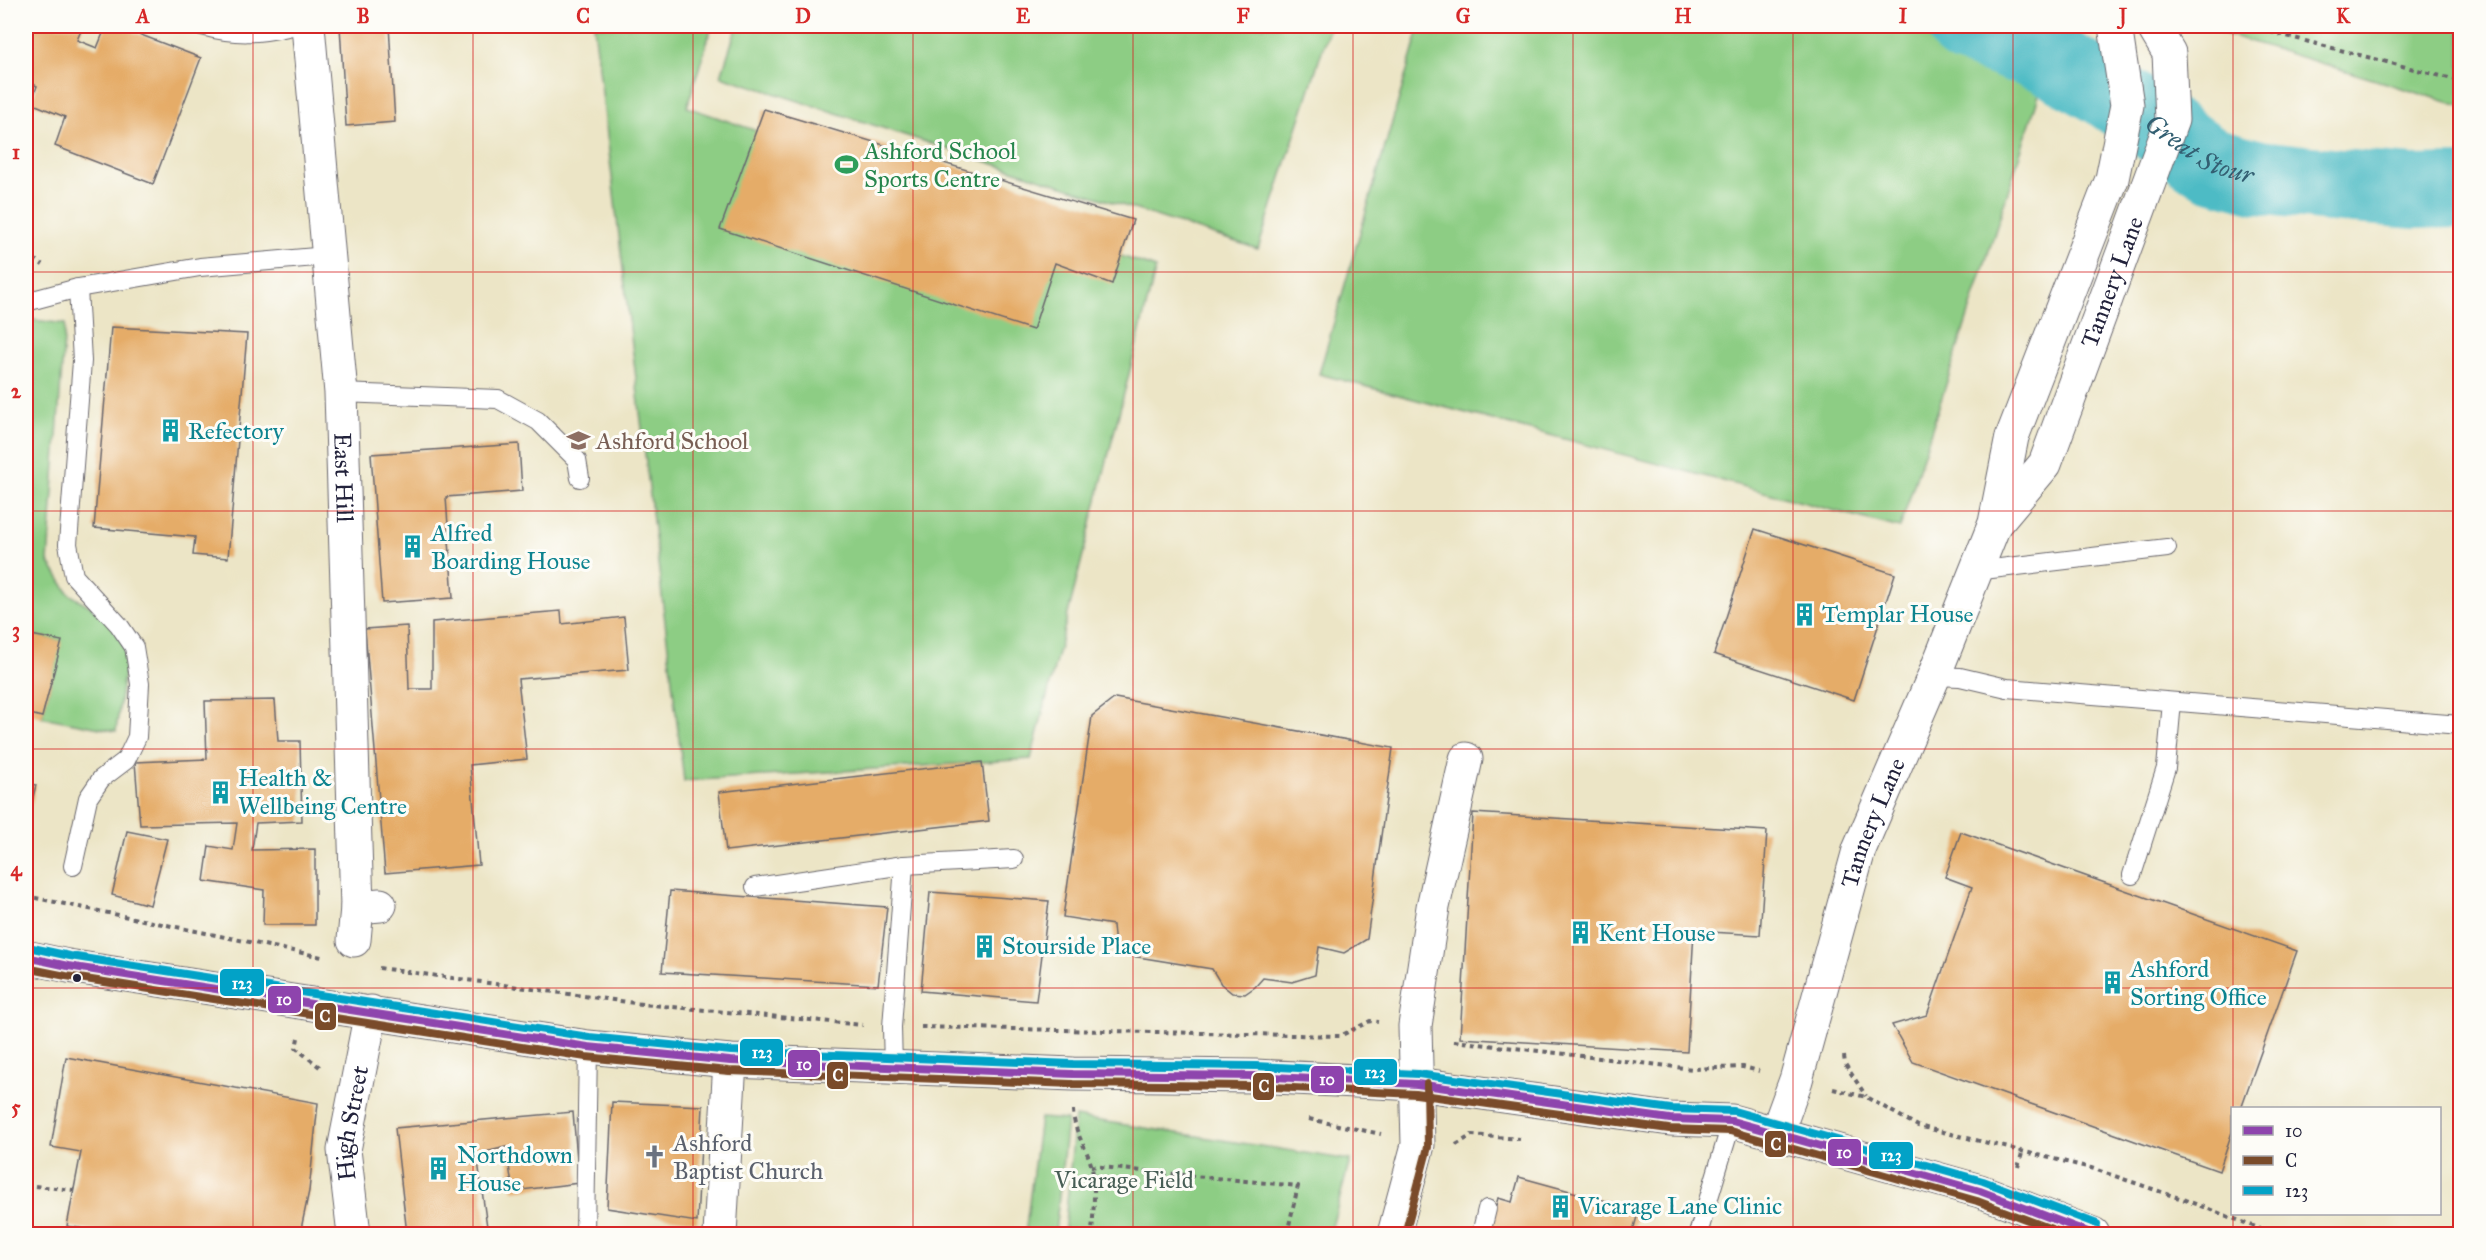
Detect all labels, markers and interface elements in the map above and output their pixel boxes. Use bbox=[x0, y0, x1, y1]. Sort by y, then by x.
text: A bbox=[134, 4, 150, 28]
text: B bbox=[356, 4, 370, 28]
text: C bbox=[576, 4, 590, 28]
text: D bbox=[795, 4, 811, 28]
text: E bbox=[1016, 4, 1031, 28]
text: F bbox=[1236, 4, 1250, 28]
text: G bbox=[1456, 4, 1471, 28]
text: H bbox=[1674, 4, 1692, 28]
text: I bbox=[1899, 4, 1908, 28]
text: J bbox=[2116, 4, 2128, 30]
text: K bbox=[2336, 4, 2351, 28]
water label: Great Stour bbox=[2139, 107, 2259, 191]
place label: Ashford School Sports Centre bbox=[863, 136, 1017, 194]
text: 1 bbox=[12, 140, 20, 164]
sports icon: Ashford School Sports Centre bbox=[833, 152, 859, 178]
street label: Tannery Lane bbox=[2074, 212, 2150, 352]
text: 2 bbox=[11, 379, 22, 403]
place label: Refectory bbox=[188, 416, 284, 446]
building icon: Refectory bbox=[157, 418, 183, 444]
place label: Ashford School bbox=[595, 426, 749, 456]
school or university icon: Ashford School bbox=[565, 428, 591, 454]
street label: East Hill bbox=[327, 432, 360, 524]
place label: Alfred Boarding House bbox=[430, 518, 590, 576]
building icon: Alfred Boarding House bbox=[400, 534, 426, 560]
place label: Templar House bbox=[1822, 599, 1974, 629]
building icon: Templar House bbox=[1791, 601, 1817, 627]
text: 3 bbox=[12, 618, 20, 643]
street label: Tannery Lane bbox=[1834, 753, 1912, 891]
place label: Health & Wellbeing Centre bbox=[238, 763, 407, 821]
building icon: Health & Wellbeing Centre bbox=[207, 779, 233, 805]
text: 4 bbox=[10, 857, 22, 882]
place label: Kent House bbox=[1598, 918, 1716, 948]
building icon: Kent House bbox=[1567, 920, 1593, 946]
place label: Stourside Place bbox=[1002, 931, 1151, 961]
building icon: Stourside Place bbox=[971, 933, 997, 959]
place label: Ashford Sorting Office bbox=[2129, 954, 2267, 1012]
line badge: 123 bbox=[219, 968, 265, 997]
building icon: Ashford Sorting Office bbox=[2099, 970, 2125, 996]
unlabelled marker bbox=[71, 972, 83, 984]
text: 123 bbox=[232, 974, 252, 994]
line badge: 10 bbox=[267, 985, 302, 1014]
text: 10 bbox=[276, 990, 292, 1009]
line badge: C bbox=[314, 1002, 337, 1031]
text: C bbox=[320, 1007, 331, 1026]
line badge: 123 bbox=[739, 1038, 784, 1067]
text: 123 bbox=[752, 1043, 772, 1063]
line badge: 10 bbox=[787, 1049, 821, 1078]
text: 10 bbox=[796, 1055, 812, 1074]
line badge: 123 bbox=[1353, 1058, 1398, 1086]
line badge: C bbox=[826, 1061, 849, 1090]
street label: High Street bbox=[329, 1062, 375, 1183]
text: 123 bbox=[1365, 1063, 1385, 1083]
line badge: 10 bbox=[1310, 1065, 1345, 1094]
text: C bbox=[833, 1066, 844, 1085]
text: 10 bbox=[1319, 1070, 1335, 1089]
line badge: C bbox=[1252, 1072, 1275, 1101]
text: C bbox=[1259, 1077, 1270, 1096]
text: 5 bbox=[11, 1095, 21, 1119]
legend bbox=[2231, 1107, 2441, 1215]
text: 10 bbox=[2285, 1120, 2303, 1142]
place label: Ashford Baptist Church bbox=[672, 1128, 823, 1186]
line badge: C bbox=[1764, 1130, 1787, 1158]
text: C bbox=[1771, 1135, 1782, 1154]
line badge: 10 bbox=[1827, 1138, 1862, 1167]
place label: Northdown House bbox=[457, 1140, 573, 1198]
line badge: 123 bbox=[1868, 1141, 1914, 1170]
text: 10 bbox=[1836, 1143, 1852, 1162]
church icon: Ashford Baptist Church bbox=[642, 1144, 668, 1170]
text: 123 bbox=[1881, 1146, 1901, 1166]
text: C bbox=[2285, 1150, 2297, 1172]
building icon: Northdown House bbox=[426, 1156, 452, 1182]
park label: Vicarage Field bbox=[1053, 1165, 1194, 1195]
text: 123 bbox=[2285, 1180, 2308, 1202]
place label: Vicarage Lane Clinic bbox=[1577, 1191, 1782, 1221]
building icon: Vicarage Lane Clinic bbox=[1547, 1193, 1573, 1219]

